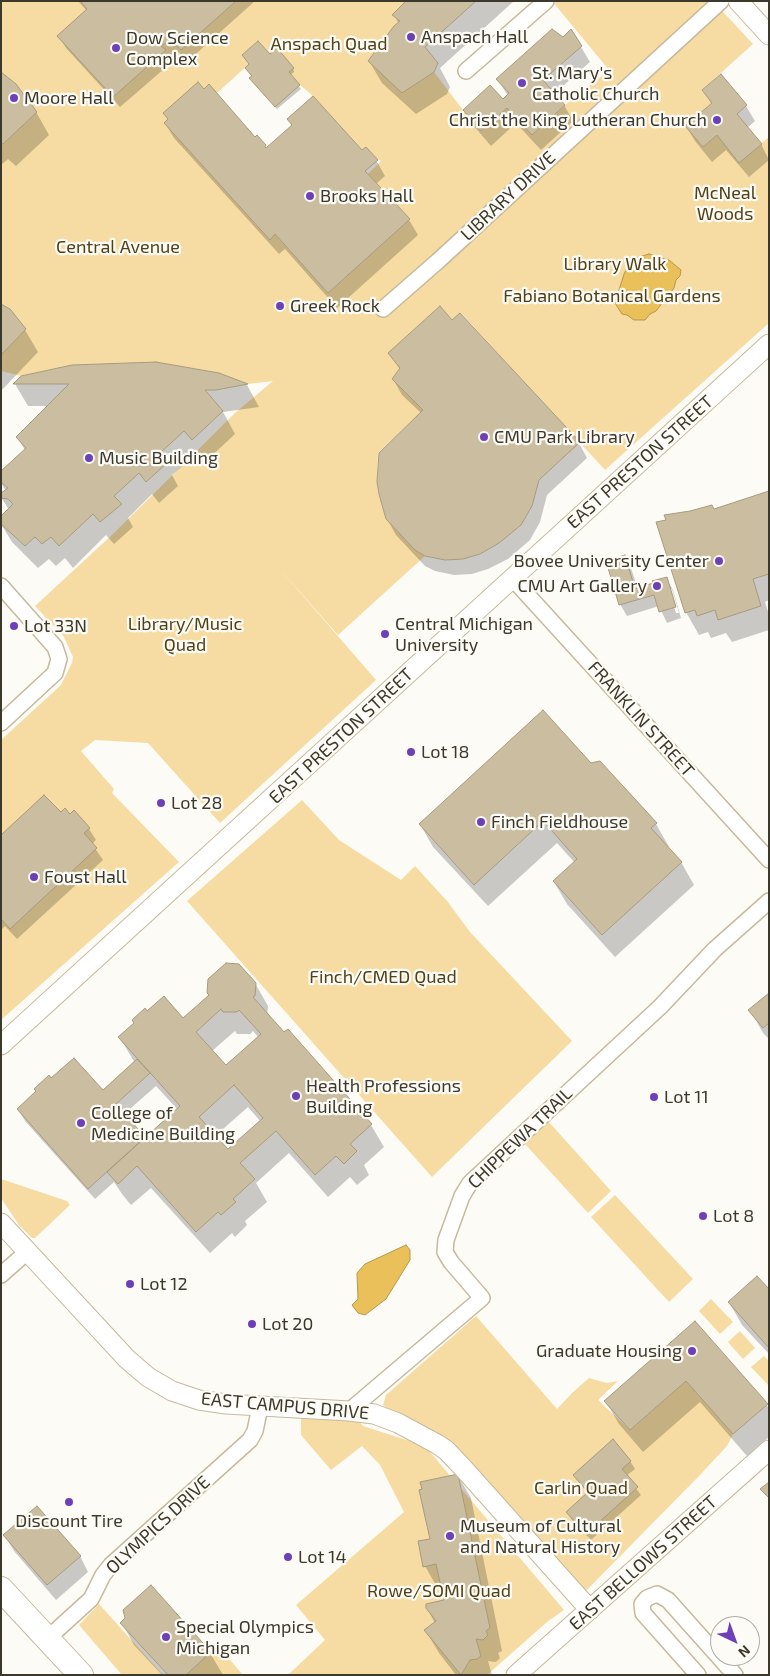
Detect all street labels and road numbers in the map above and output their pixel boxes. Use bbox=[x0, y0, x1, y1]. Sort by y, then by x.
street label: LIBRARY DRIVE bbox=[456, 147, 560, 245]
street label: EAST PRESTON STREET bbox=[563, 391, 717, 533]
street label: FRANKLIN STREET bbox=[583, 657, 699, 781]
street label: EAST PRESTON STREET bbox=[265, 664, 417, 808]
street label: CHIPPEWA TRAIL bbox=[463, 1083, 577, 1193]
street label: EAST CAMPUS DRIVE bbox=[200, 1388, 370, 1424]
street label: OLYMPICS DRIVE bbox=[102, 1471, 214, 1579]
street label: EAST BELLOWS STREET bbox=[565, 1491, 721, 1635]

